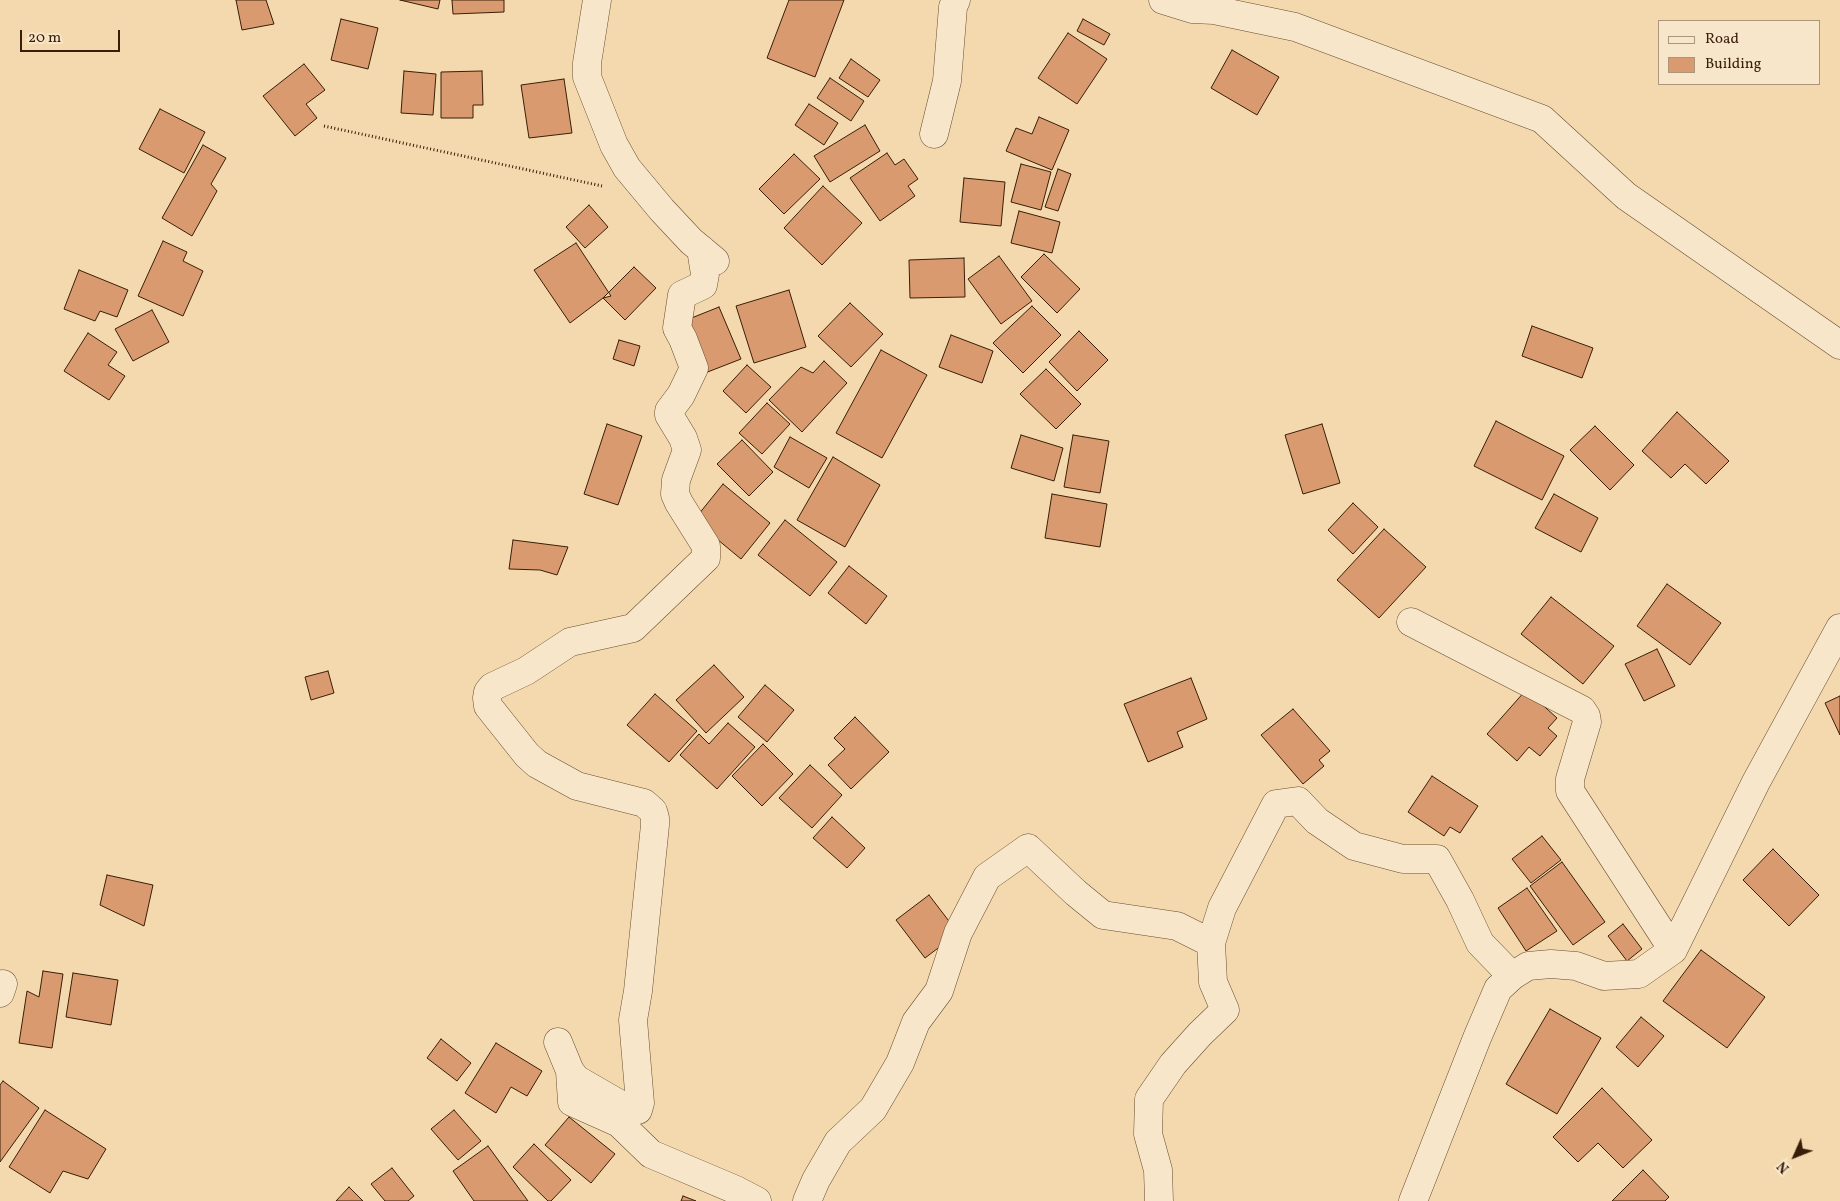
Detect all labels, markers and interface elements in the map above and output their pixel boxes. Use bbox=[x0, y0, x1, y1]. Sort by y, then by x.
scale bar bbox=[22, 20, 122, 52]
legend bbox=[1658, 20, 1820, 85]
text: 20 m bbox=[28, 28, 61, 49]
text: Road bbox=[1705, 29, 1739, 50]
text: Building bbox=[1705, 54, 1761, 75]
north arrow bbox=[1770, 1131, 1820, 1181]
text: N bbox=[1773, 1157, 1794, 1177]

